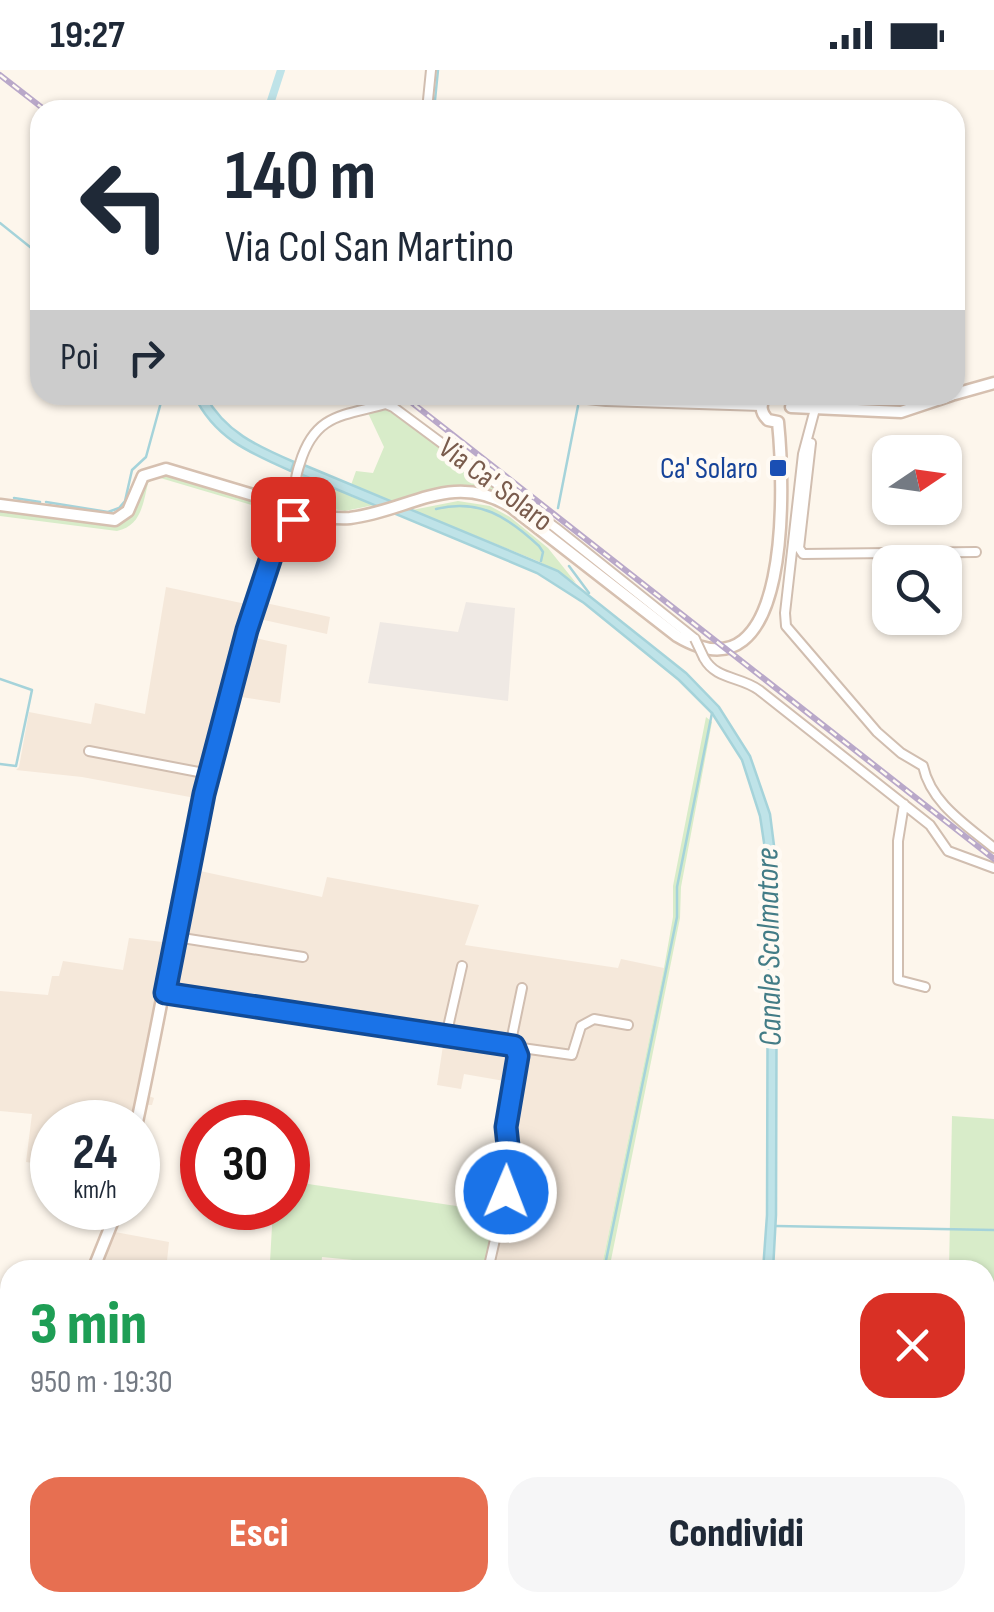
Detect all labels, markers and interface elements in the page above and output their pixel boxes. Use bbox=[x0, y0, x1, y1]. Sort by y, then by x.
text: 19:27 bbox=[50, 13, 125, 58]
text: 140 m bbox=[225, 135, 376, 219]
icon: left bbox=[60, 140, 190, 270]
text: Via Col San Martino bbox=[225, 220, 514, 275]
icon: right bbox=[119, 330, 174, 385]
text: Poi bbox=[60, 335, 99, 380]
street label: Via Ca' Solaro bbox=[431, 430, 560, 539]
north arrow bbox=[872, 435, 962, 525]
map controls bbox=[872, 435, 962, 635]
place label: Ca' Solaro bbox=[660, 451, 758, 487]
marker: Ca' Solaro bbox=[767, 457, 789, 479]
pin bbox=[251, 477, 336, 562]
icon: arrive bbox=[266, 492, 321, 547]
button: search bbox=[872, 545, 962, 635]
water label: Canale Scolmatore bbox=[748, 847, 791, 1047]
speed limit sign: 30 bbox=[180, 1100, 310, 1230]
text: 24 bbox=[73, 1123, 117, 1183]
position arrow bbox=[454, 1140, 558, 1244]
text: km/h bbox=[73, 1175, 117, 1206]
text: 3 min bbox=[30, 1289, 147, 1361]
button: close bbox=[860, 1293, 965, 1398]
text: 950 m · 19:30 bbox=[30, 1363, 173, 1402]
button: Esci bbox=[30, 1477, 488, 1592]
button: Condividi bbox=[508, 1477, 965, 1592]

